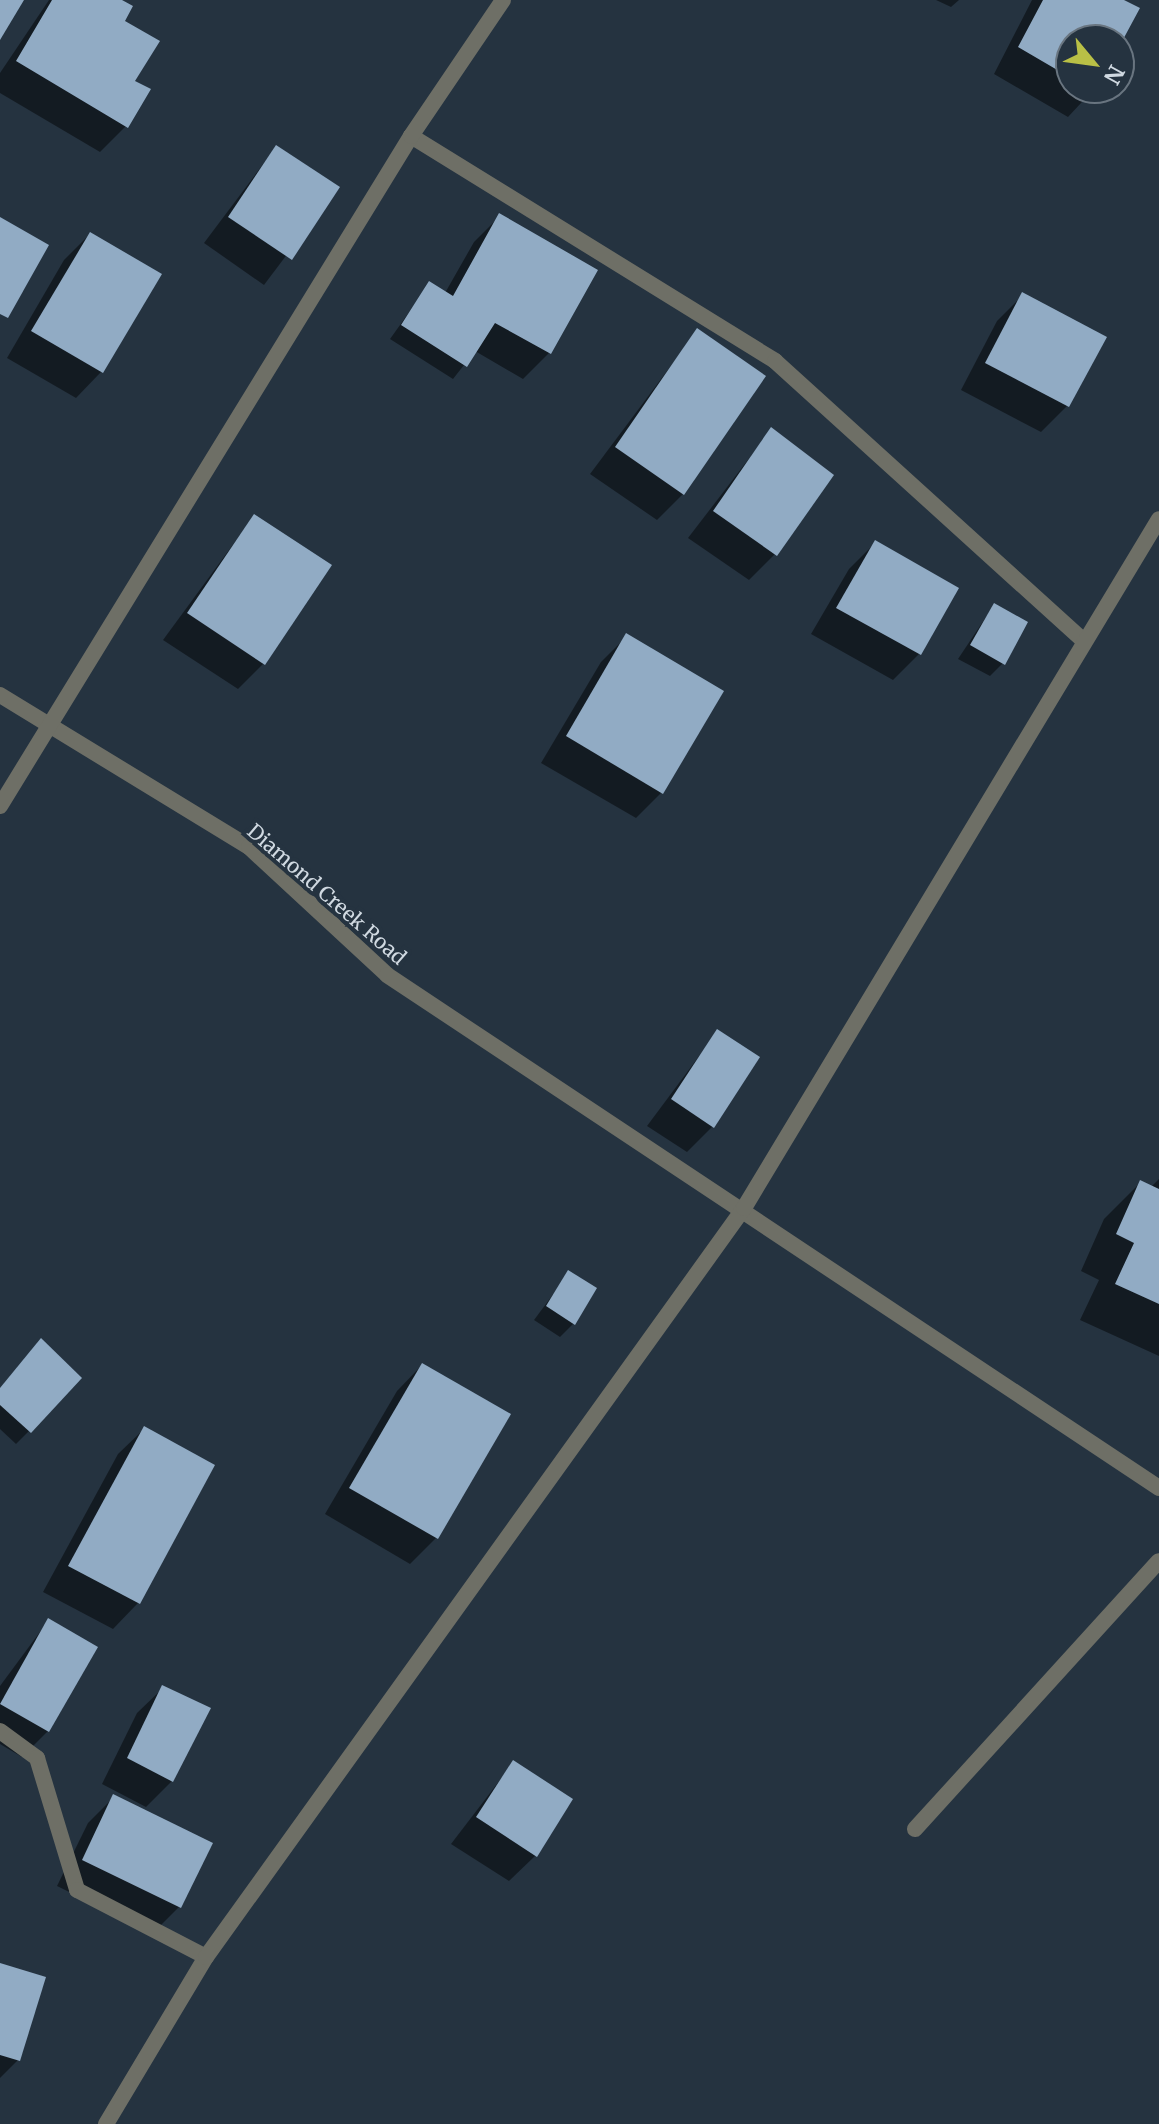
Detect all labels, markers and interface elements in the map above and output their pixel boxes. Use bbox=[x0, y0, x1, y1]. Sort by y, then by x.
north arrow bbox=[1055, 24, 1135, 104]
text: N bbox=[1098, 60, 1131, 89]
street label: Diamond Creek Road bbox=[243, 819, 411, 969]

